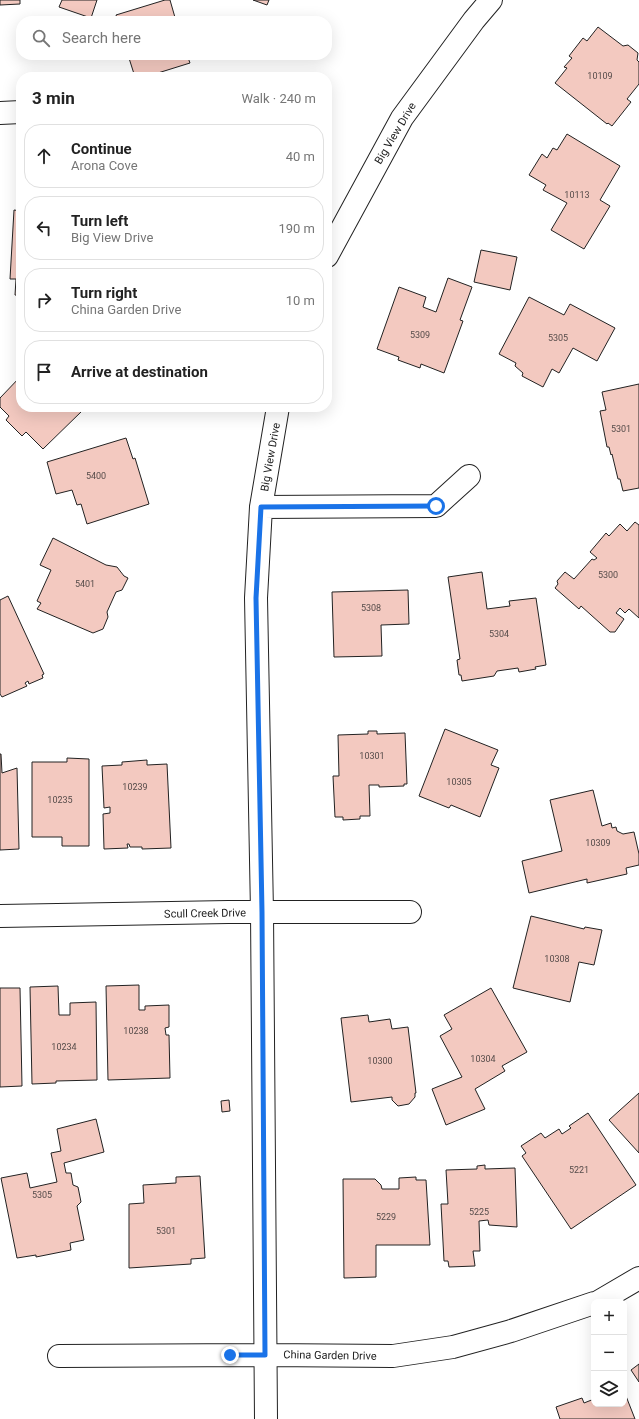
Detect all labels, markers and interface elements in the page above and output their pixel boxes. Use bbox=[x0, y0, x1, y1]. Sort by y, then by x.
search box bbox=[16, 16, 332, 60]
icon: search bbox=[30, 27, 52, 49]
text: Search here bbox=[62, 29, 141, 47]
house number: 10109 bbox=[587, 71, 613, 81]
text: 3 min bbox=[32, 88, 75, 108]
text: Walk · 240 m bbox=[241, 91, 316, 106]
street label: Big View Drive bbox=[372, 100, 419, 166]
text: Continue bbox=[71, 140, 132, 158]
icon: ahead bbox=[33, 145, 55, 167]
text: 40 m bbox=[286, 149, 315, 164]
text: Arona Cove bbox=[71, 158, 138, 173]
house number: 10113 bbox=[564, 190, 590, 200]
text: Turn left bbox=[71, 212, 128, 230]
icon: left bbox=[33, 217, 55, 239]
text: 190 m bbox=[278, 221, 315, 236]
text: Big View Drive bbox=[71, 230, 153, 245]
text: Turn right bbox=[71, 284, 137, 302]
icon: right bbox=[33, 289, 55, 311]
text: 10 m bbox=[286, 293, 315, 308]
text: China Garden Drive bbox=[71, 302, 181, 317]
house number: 5309 bbox=[410, 330, 430, 340]
house number: 5305 bbox=[548, 333, 568, 343]
icon: arrive bbox=[33, 361, 55, 383]
text: Arrive at destination bbox=[71, 363, 208, 381]
street label: Big View Drive bbox=[258, 421, 283, 493]
house number: 5301 bbox=[611, 424, 631, 434]
house number: 5400 bbox=[86, 471, 106, 481]
route start bbox=[427, 497, 445, 515]
house number: 5300 bbox=[598, 570, 618, 580]
house number: 5401 bbox=[75, 579, 95, 589]
house number: 5308 bbox=[361, 603, 381, 613]
house number: 5304 bbox=[489, 629, 509, 639]
house number: 10301 bbox=[359, 751, 385, 761]
house number: 10305 bbox=[446, 777, 472, 787]
house number: 10239 bbox=[122, 782, 148, 792]
house number: 10235 bbox=[47, 795, 73, 805]
house number: 10309 bbox=[585, 838, 611, 848]
street label: Scull Creek Drive bbox=[164, 906, 246, 921]
house number: 10308 bbox=[544, 954, 570, 964]
house number: 10238 bbox=[123, 1026, 149, 1036]
house number: 10234 bbox=[51, 1042, 77, 1052]
house number: 10304 bbox=[470, 1054, 496, 1064]
house number: 10300 bbox=[367, 1056, 393, 1066]
house number: 5221 bbox=[569, 1165, 589, 1175]
house number: 5305 bbox=[32, 1190, 52, 1200]
house number: 5225 bbox=[469, 1207, 489, 1217]
house number: 5229 bbox=[376, 1212, 396, 1222]
house number: 5301 bbox=[156, 1226, 176, 1236]
map controls bbox=[591, 1299, 627, 1407]
button: + bbox=[591, 1299, 627, 1335]
button: − bbox=[591, 1335, 627, 1371]
route end bbox=[221, 1346, 239, 1364]
street label: China Garden Drive bbox=[283, 1348, 377, 1363]
button: layers bbox=[591, 1371, 627, 1407]

